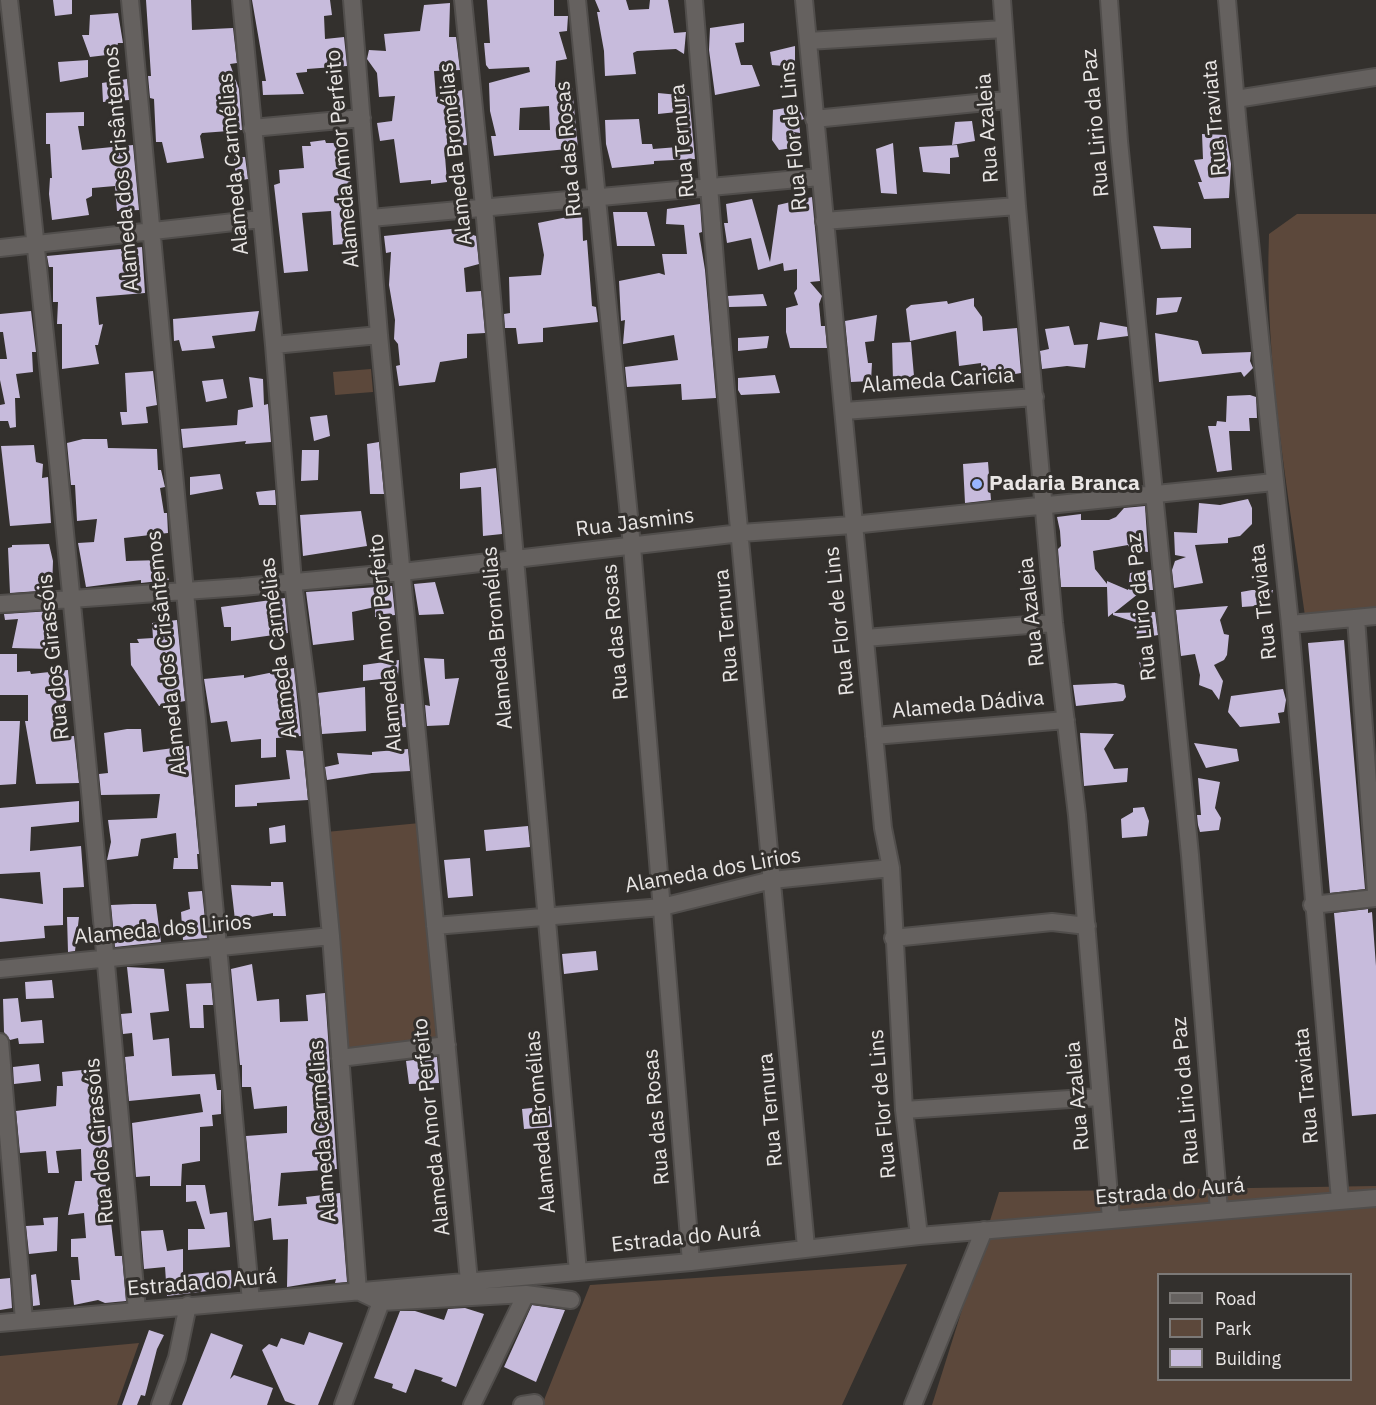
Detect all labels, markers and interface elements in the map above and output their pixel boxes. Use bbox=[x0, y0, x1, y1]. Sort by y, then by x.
street label: Alameda dos Crisântemos bbox=[99, 45, 145, 293]
street label: Rua Lirio da Paz bbox=[1077, 48, 1115, 198]
street label: Alameda Amor Perfeito bbox=[321, 49, 365, 269]
street label: Rua Traviata bbox=[1197, 59, 1233, 177]
street label: Rua Flor de Lins bbox=[775, 60, 813, 212]
street label: Alameda Bromélias bbox=[434, 61, 478, 247]
street label: Alameda Carmélias bbox=[213, 72, 255, 256]
street label: Rua Azaleia bbox=[972, 72, 1004, 184]
street label: Rua das Rosas bbox=[550, 80, 588, 218]
street label: Rua Ternura bbox=[665, 83, 701, 199]
street label: Alameda Caricia bbox=[861, 363, 1015, 399]
place label: Padaria Branca bbox=[989, 471, 1140, 497]
marker: Padaria Branca bbox=[970, 477, 984, 491]
street label: Rua Jasmins bbox=[574, 503, 696, 543]
street label: Alameda dos Crisântemos bbox=[142, 529, 192, 777]
street label: Rua Lirio da Paz bbox=[1122, 532, 1162, 682]
street label: Alameda Amor Perfeito bbox=[364, 533, 408, 753]
street label: Rua Traviata bbox=[1245, 543, 1283, 661]
street label: Alameda Bromélias bbox=[477, 545, 519, 731]
street label: Rua Flor de Lins bbox=[820, 545, 860, 697]
street label: Alameda Carmélias bbox=[255, 556, 303, 740]
street label: Rua Azaleia bbox=[1014, 556, 1050, 668]
street label: Rua das Rosas bbox=[597, 563, 635, 701]
street label: Rua Ternura bbox=[709, 568, 745, 684]
street label: Rua dos Girassóis bbox=[33, 573, 75, 741]
street label: Alameda Dádiva bbox=[891, 686, 1045, 724]
street label: Alameda dos Lirios bbox=[623, 843, 803, 899]
street label: Alameda dos Lirios bbox=[73, 910, 253, 950]
street label: Rua Lirio da Paz bbox=[1167, 1016, 1205, 1166]
street label: Alameda Amor Perfeito bbox=[408, 1017, 456, 1237]
street label: Rua Traviata bbox=[1289, 1027, 1325, 1145]
street label: Rua Flor de Lins bbox=[864, 1028, 902, 1180]
street label: Alameda Bromélias bbox=[520, 1029, 562, 1215]
street label: Alameda Carmélias bbox=[304, 1039, 342, 1223]
street label: Rua Azaleia bbox=[1061, 1040, 1095, 1152]
street label: Rua das Rosas bbox=[638, 1048, 676, 1186]
street label: Rua Ternura bbox=[753, 1052, 789, 1168]
street label: Rua dos Girassóis bbox=[80, 1057, 120, 1225]
street label: Estrada do Aurá bbox=[1094, 1173, 1246, 1211]
street label: Estrada do Aurá bbox=[610, 1218, 762, 1258]
street label: Estrada do Aurá bbox=[126, 1264, 278, 1302]
legend bbox=[1157, 1273, 1352, 1381]
text: Road bbox=[1215, 1287, 1256, 1310]
text: Park bbox=[1215, 1317, 1251, 1340]
text: Building bbox=[1215, 1347, 1281, 1370]

